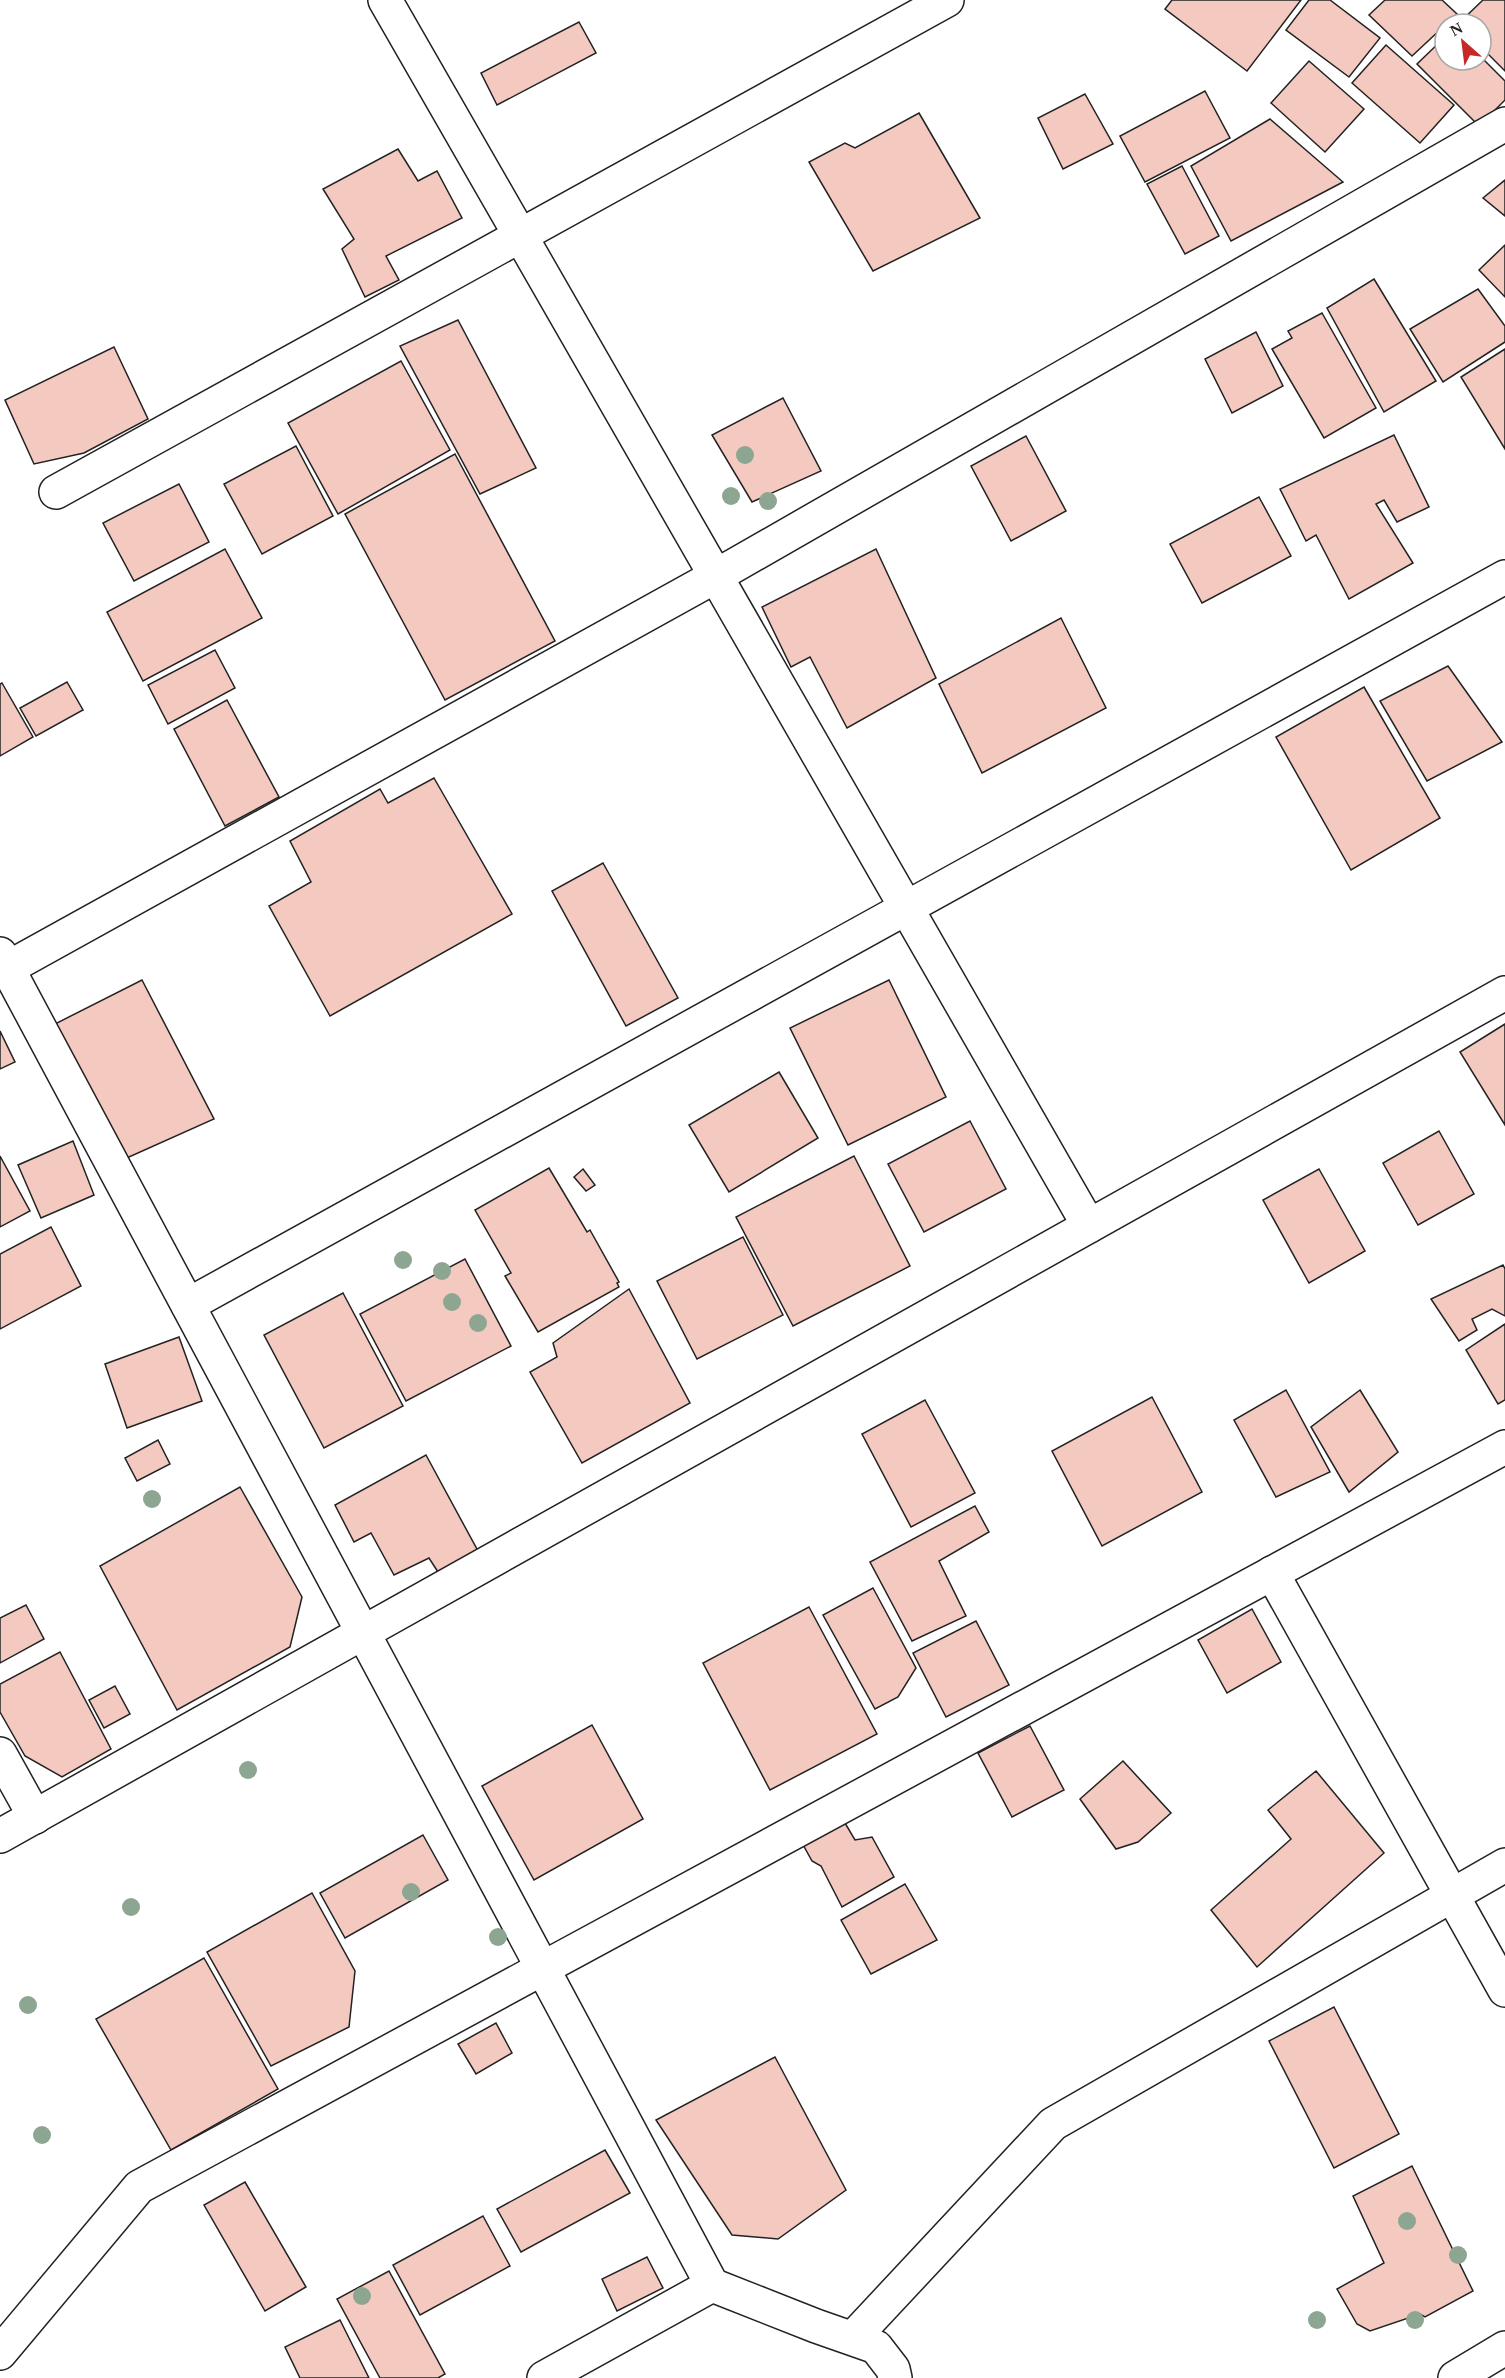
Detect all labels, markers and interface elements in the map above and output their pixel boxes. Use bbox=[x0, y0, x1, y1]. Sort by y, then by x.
north arrow bbox=[1433, 12, 1493, 72]
text: N bbox=[1447, 19, 1466, 39]

